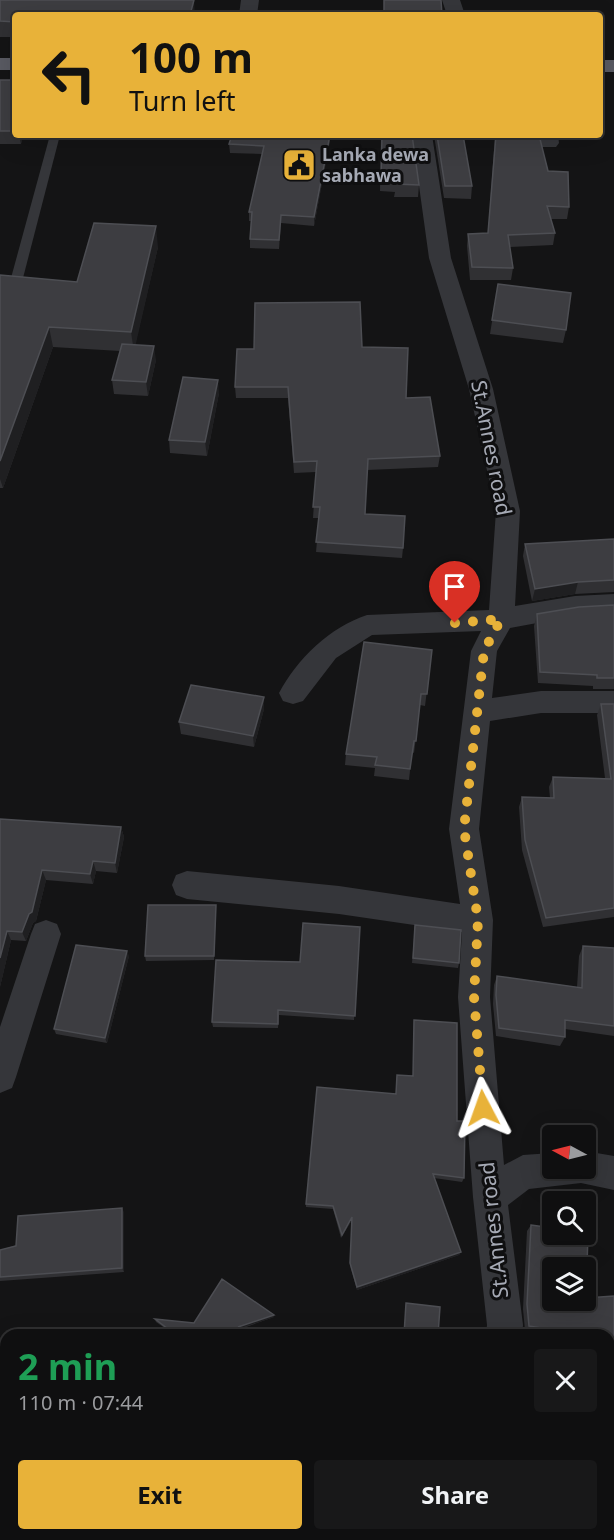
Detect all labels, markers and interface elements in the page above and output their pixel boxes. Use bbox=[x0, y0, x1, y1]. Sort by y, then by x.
text: 100 m bbox=[129, 28, 253, 85]
icon: left bbox=[30, 36, 108, 114]
text: Turn left bbox=[129, 82, 235, 119]
place label: Lanka dewa sabhawa bbox=[322, 142, 429, 187]
public building icon: Lanka dewa sabhawa bbox=[281, 147, 317, 183]
street label: St.Annes road bbox=[465, 378, 519, 518]
pin bbox=[429, 561, 480, 623]
icon: arrive bbox=[438, 570, 471, 603]
position arrow bbox=[451, 1076, 515, 1140]
north arrow bbox=[542, 1125, 596, 1179]
map controls bbox=[542, 1125, 596, 1311]
street label: St.Annes road bbox=[472, 1160, 514, 1300]
button: search bbox=[542, 1191, 596, 1245]
button: layers bbox=[542, 1257, 596, 1311]
text: 2 min bbox=[18, 1342, 117, 1391]
button: close bbox=[534, 1349, 597, 1412]
text: 110 m · 07:44 bbox=[18, 1389, 143, 1416]
button: Exit bbox=[18, 1460, 302, 1529]
button: Share bbox=[314, 1460, 597, 1529]

